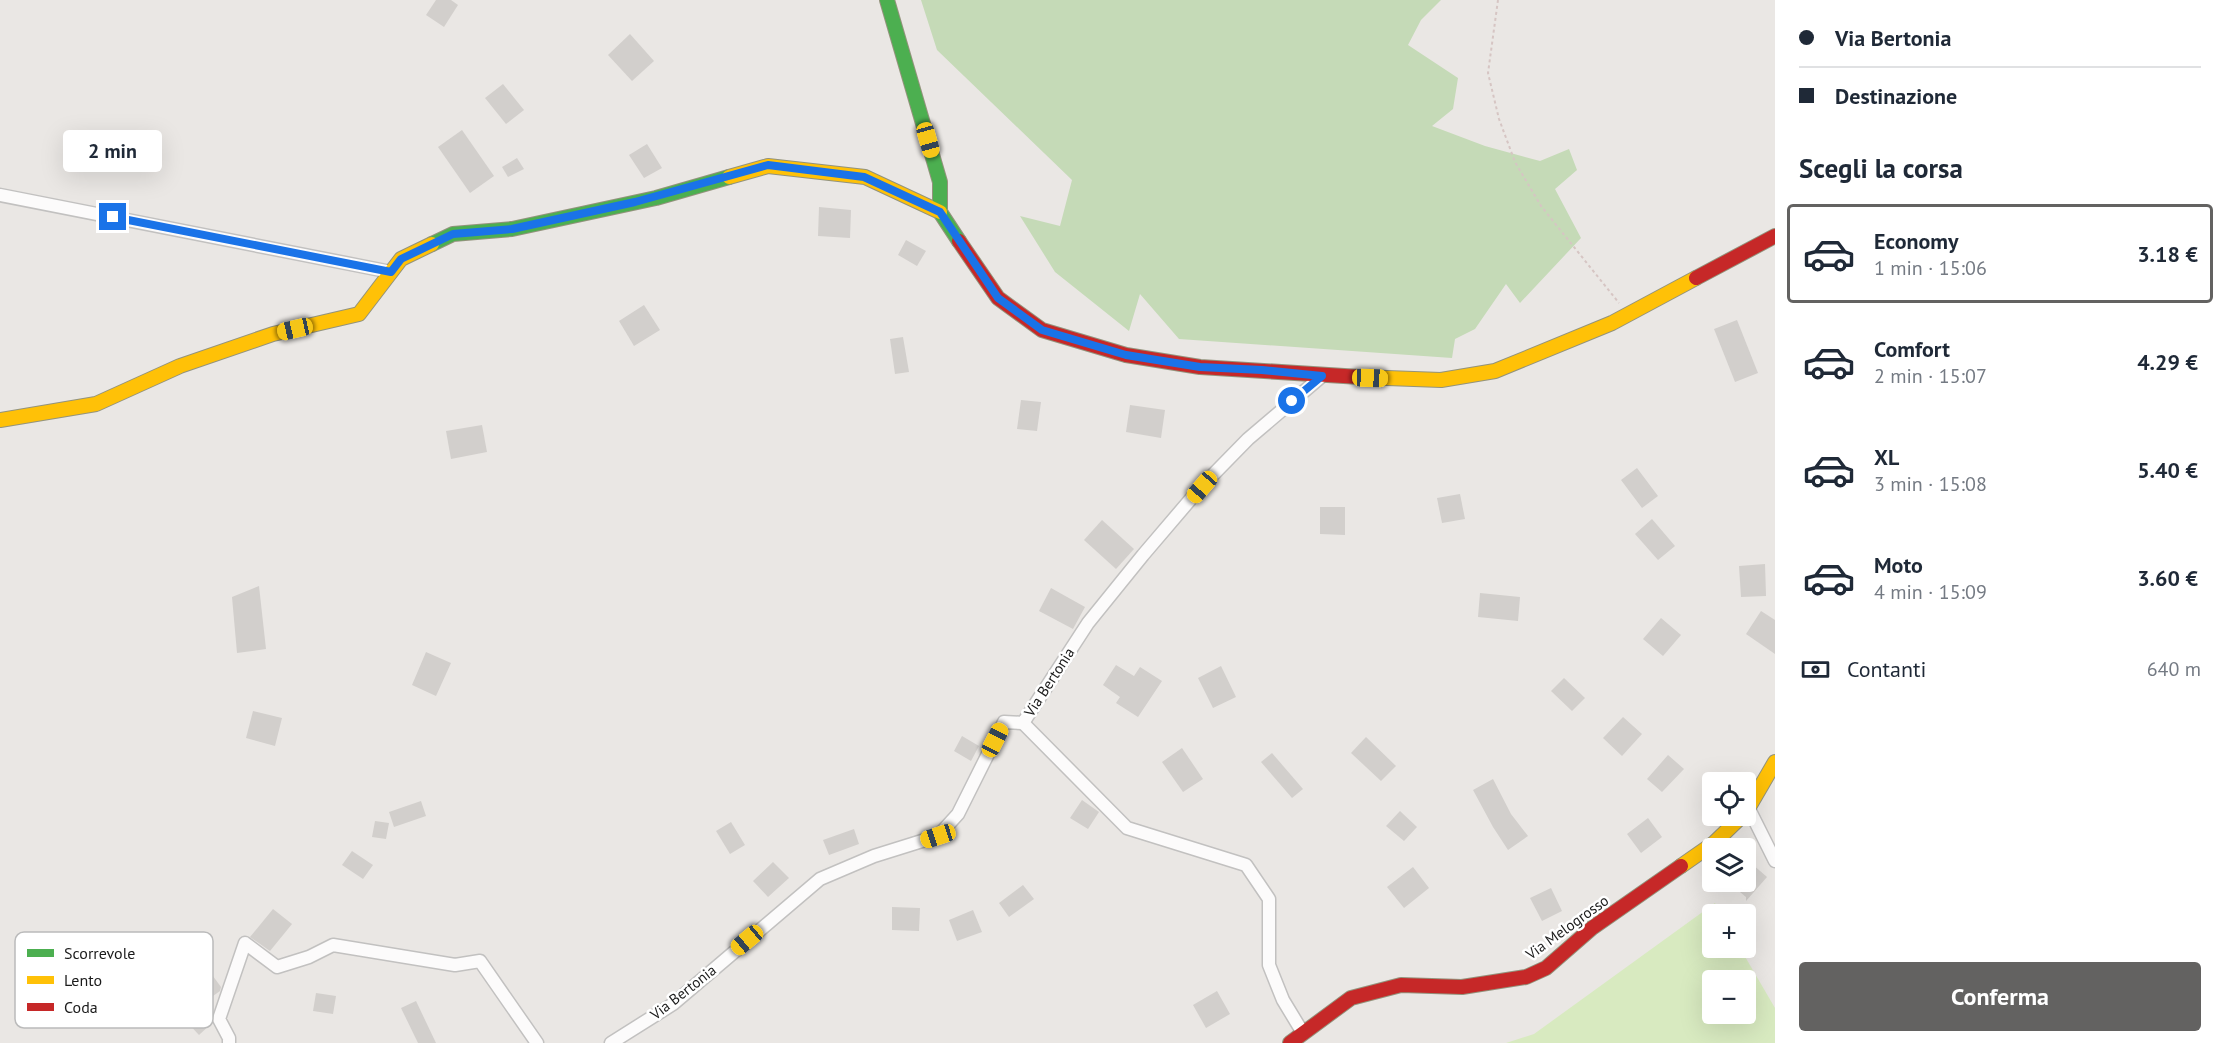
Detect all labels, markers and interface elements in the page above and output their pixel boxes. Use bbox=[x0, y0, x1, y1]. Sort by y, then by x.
text: Via Bertonia bbox=[1835, 24, 1951, 52]
text: Destinazione bbox=[1835, 82, 1957, 110]
car bbox=[914, 120, 942, 160]
callout: 2 min bbox=[63, 130, 162, 172]
text: 2 min bbox=[88, 138, 137, 164]
text: Scegli la corsa bbox=[1799, 151, 1963, 185]
route end bbox=[99, 203, 126, 230]
icon: car bbox=[1802, 227, 1856, 281]
text: Economy bbox=[1874, 227, 1958, 255]
text: 3.18 € bbox=[2137, 240, 2198, 268]
text: 1 min · 15:06 bbox=[1874, 255, 1987, 281]
car bbox=[275, 316, 315, 342]
icon: car bbox=[1802, 335, 1856, 389]
text: Comfort bbox=[1874, 335, 1950, 363]
text: 4.29 € bbox=[2137, 348, 2198, 376]
text: 2 min · 15:07 bbox=[1874, 363, 1987, 389]
car bbox=[1352, 368, 1388, 388]
route start bbox=[1278, 387, 1305, 414]
icon: car bbox=[1802, 443, 1856, 497]
text: XL bbox=[1874, 443, 1899, 471]
text: 5.40 € bbox=[2137, 456, 2198, 484]
car bbox=[1183, 468, 1221, 506]
text: 3 min · 15:08 bbox=[1874, 471, 1987, 497]
icon: car bbox=[1802, 551, 1856, 605]
text: Moto bbox=[1874, 551, 1923, 579]
text: 3.60 € bbox=[2137, 564, 2198, 592]
text: 4 min · 15:09 bbox=[1874, 579, 1987, 605]
street label: Via Bertonia bbox=[1019, 644, 1078, 721]
icon: cash bbox=[1799, 653, 1832, 686]
text: Contanti bbox=[1847, 655, 1926, 683]
text: 640 m bbox=[2147, 656, 2201, 682]
car bbox=[979, 720, 1011, 760]
map controls bbox=[1702, 772, 1756, 1024]
button: locate bbox=[1702, 772, 1756, 826]
car bbox=[918, 822, 958, 850]
button: layers bbox=[1702, 838, 1756, 892]
street label: Via Melogrosso bbox=[1521, 891, 1612, 964]
button: + bbox=[1702, 904, 1756, 958]
car bbox=[727, 922, 767, 958]
legend bbox=[15, 932, 213, 1028]
text: Scorrevole bbox=[64, 943, 136, 963]
street label: Via Bertonia bbox=[645, 960, 720, 1024]
button: Conferma bbox=[1799, 962, 2201, 1031]
text: Lento bbox=[64, 970, 102, 990]
button: − bbox=[1702, 970, 1756, 1024]
text: Coda bbox=[64, 997, 98, 1017]

